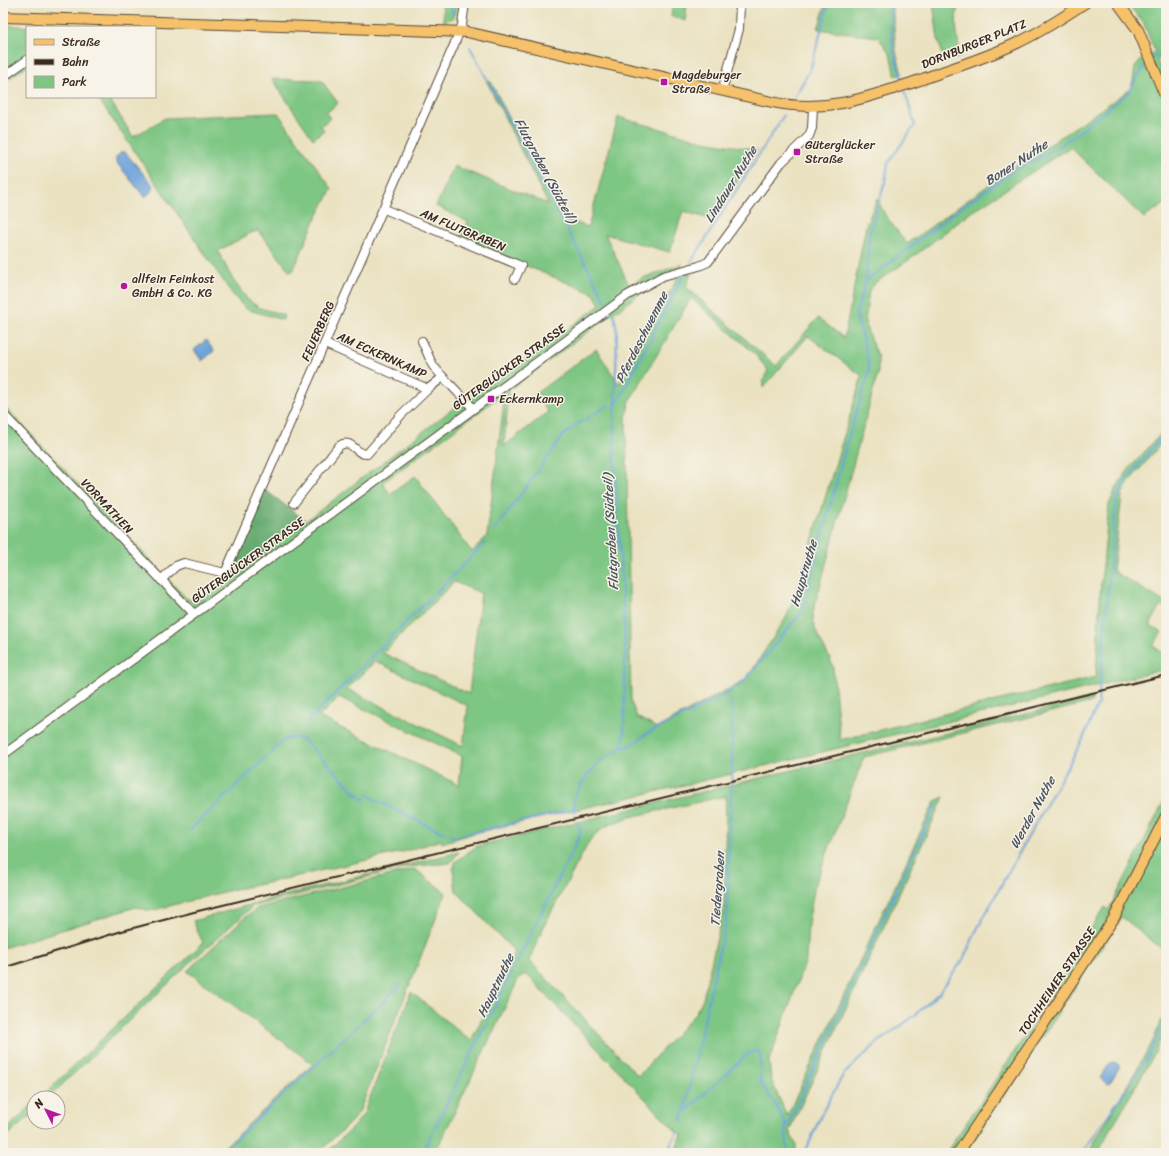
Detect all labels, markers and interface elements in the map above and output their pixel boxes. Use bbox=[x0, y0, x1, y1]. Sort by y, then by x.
street label: DORNBURGER PLATZ bbox=[918, 13, 1030, 75]
legend bbox=[26, 26, 156, 98]
text: Straße bbox=[62, 31, 100, 53]
text: Bahn bbox=[62, 51, 89, 73]
place label: Magdeburger Straße bbox=[672, 64, 742, 100]
text: Park bbox=[62, 71, 87, 93]
marker: Magdeburger Straße bbox=[659, 77, 669, 87]
water label: Flutgraben (Südteil) bbox=[508, 113, 584, 229]
water label: Boner Nuthe bbox=[980, 132, 1054, 192]
place label: Güterglücker Straße bbox=[805, 134, 876, 170]
water label: Lindauer Nuthe bbox=[698, 140, 764, 227]
marker: Güterglücker Straße bbox=[792, 147, 802, 157]
street label: AM FLUTGRABEN bbox=[416, 202, 510, 258]
place label: allfein Feinkost GmbH & Co. KG bbox=[132, 268, 215, 304]
marker: allfein Feinkost GmbH & Co. KG bbox=[119, 281, 129, 291]
water label: Pferdeschwemme bbox=[608, 286, 675, 387]
street label: FEUERBERG bbox=[295, 297, 341, 365]
street label: GÜTERGLÜCKER STRASSE bbox=[447, 317, 572, 416]
street label: AM ECKERNKAMP bbox=[333, 325, 431, 385]
place label: Eckernkamp bbox=[499, 388, 564, 410]
marker: Eckernkamp bbox=[486, 394, 496, 404]
water label: Flutgraben (Südteil) bbox=[596, 471, 625, 591]
street label: VORMATHEN bbox=[75, 473, 139, 539]
street label: GÜTERGLÜCKER STRASSE bbox=[186, 510, 311, 609]
water label: Hauptnuthe bbox=[783, 536, 824, 609]
water label: Werder Nuthe bbox=[1003, 771, 1062, 853]
water label: Tiedergraben bbox=[703, 849, 732, 927]
street label: TOCHHEIMER STRASSE bbox=[1012, 921, 1102, 1040]
water label: Hauptnuthe bbox=[470, 948, 521, 1021]
north arrow bbox=[26, 1090, 66, 1130]
text: N bbox=[29, 1094, 49, 1114]

